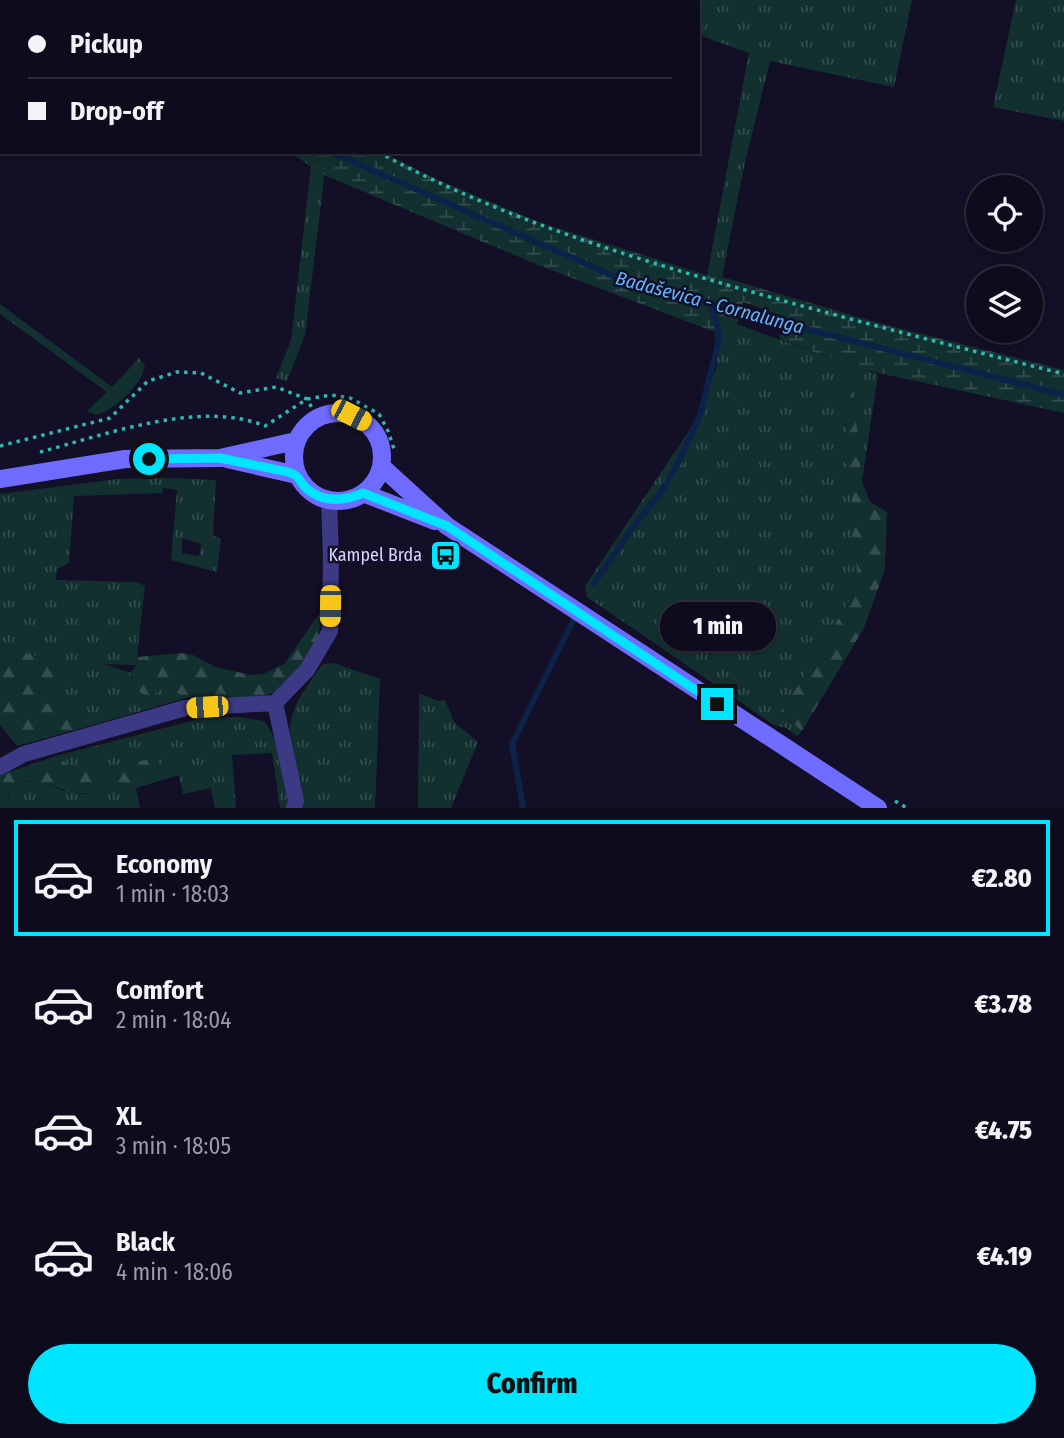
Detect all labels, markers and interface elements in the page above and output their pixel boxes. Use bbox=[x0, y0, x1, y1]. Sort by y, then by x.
text: Pickup bbox=[70, 29, 143, 60]
text: Drop-off bbox=[70, 96, 163, 127]
map controls bbox=[966, 175, 1043, 343]
button: locate bbox=[966, 175, 1043, 252]
water label: Badaševica - Cornalunga bbox=[613, 266, 806, 339]
button: layers bbox=[966, 266, 1043, 343]
car bbox=[328, 396, 375, 434]
route start bbox=[133, 443, 165, 475]
bus stop icon: Kampel Brda bbox=[428, 538, 462, 572]
place label: Kampel Brda bbox=[328, 544, 422, 566]
car bbox=[320, 585, 341, 627]
callout: 1 min bbox=[659, 602, 775, 652]
text: 1 min bbox=[693, 612, 743, 640]
route end bbox=[701, 688, 733, 720]
car bbox=[186, 695, 229, 719]
icon: car bbox=[32, 847, 95, 910]
text: Economy bbox=[116, 849, 212, 880]
text: €2.80 bbox=[972, 863, 1032, 894]
text: 1 min · 18:03 bbox=[116, 880, 229, 908]
icon: car bbox=[32, 973, 95, 1036]
text: Comfort bbox=[116, 975, 204, 1006]
text: €3.78 bbox=[975, 989, 1032, 1020]
text: 2 min · 18:04 bbox=[116, 1006, 231, 1034]
icon: car bbox=[32, 1099, 95, 1162]
text: XL bbox=[116, 1101, 142, 1132]
text: €4.75 bbox=[975, 1115, 1032, 1146]
text: 3 min · 18:05 bbox=[116, 1132, 231, 1160]
icon: car bbox=[32, 1225, 95, 1288]
text: Black bbox=[116, 1227, 175, 1258]
text: €4.19 bbox=[977, 1241, 1032, 1272]
text: 4 min · 18:06 bbox=[116, 1258, 233, 1286]
button: Confirm bbox=[28, 1344, 1036, 1424]

